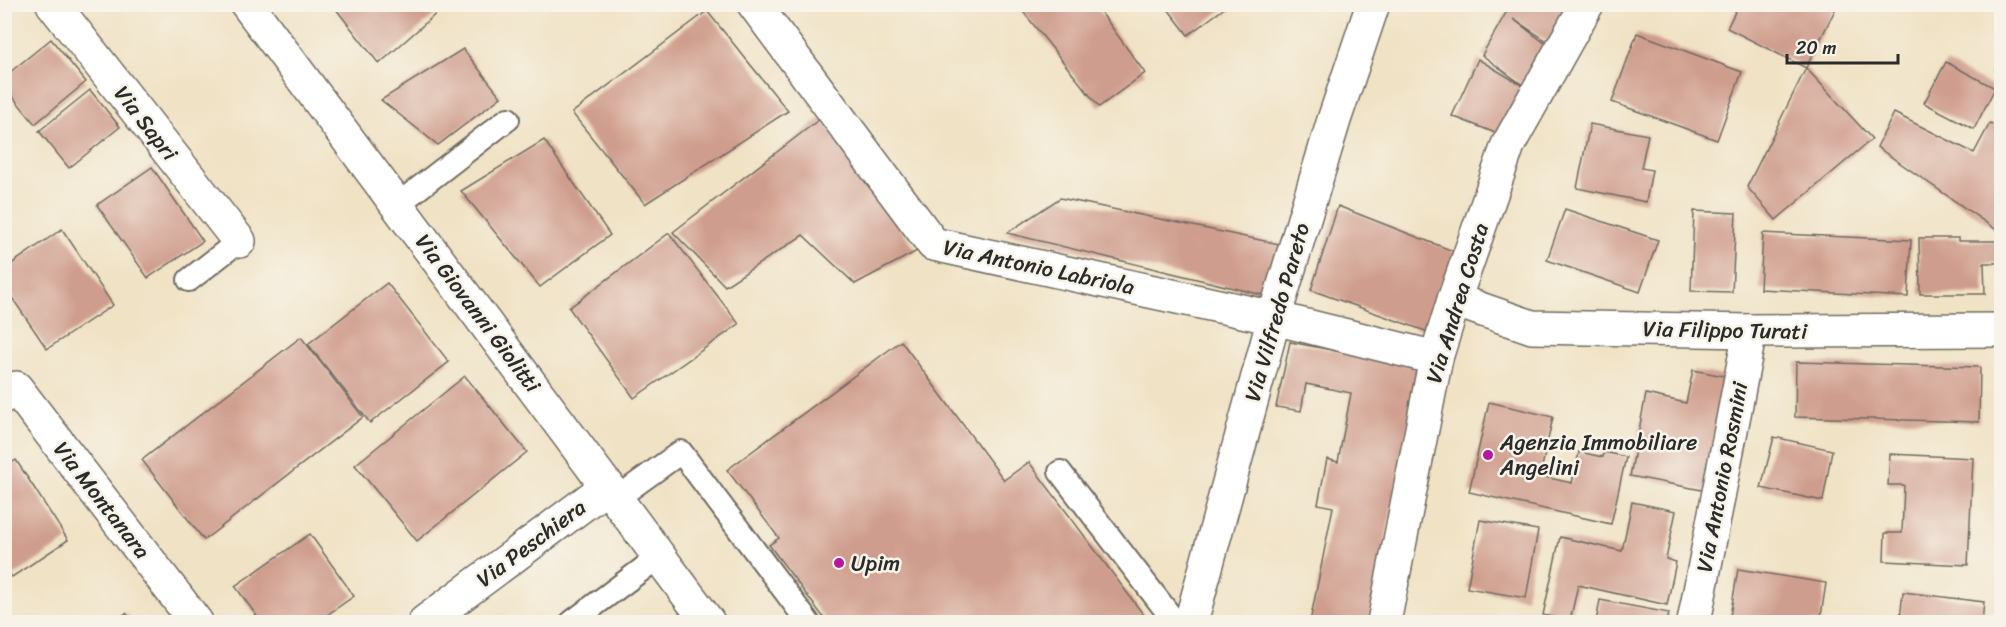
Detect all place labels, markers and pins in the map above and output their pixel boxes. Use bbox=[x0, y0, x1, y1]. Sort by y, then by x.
place label: Agenzia Immobiliare Angelini bbox=[1499, 423, 1697, 487]
marker: Agenzia Immobiliare Angelini bbox=[1481, 448, 1495, 462]
place label: Upim bbox=[851, 544, 900, 583]
marker: Upim bbox=[832, 556, 846, 570]

